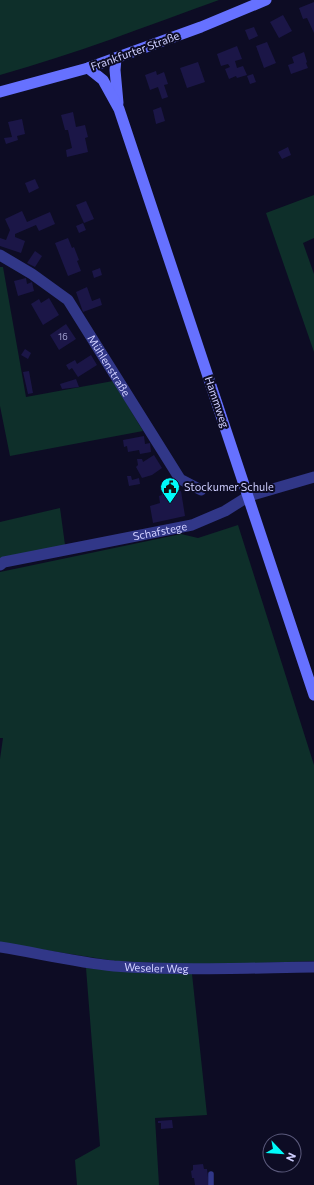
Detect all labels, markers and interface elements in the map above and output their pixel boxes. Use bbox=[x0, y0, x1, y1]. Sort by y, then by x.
street label: Frankfurter Straße bbox=[89, 28, 181, 73]
house number: 16 bbox=[58, 331, 68, 342]
street label: Mühlenstraße bbox=[85, 332, 134, 399]
street label: Hammweg bbox=[203, 374, 232, 429]
public building icon: Stockumer Schule bbox=[159, 476, 181, 504]
place label: Stockumer Schule bbox=[184, 480, 274, 493]
street label: Schafstege bbox=[132, 519, 188, 543]
street label: Weseler Weg bbox=[124, 960, 189, 975]
north arrow bbox=[262, 1133, 302, 1173]
text: N bbox=[284, 1151, 299, 1164]

